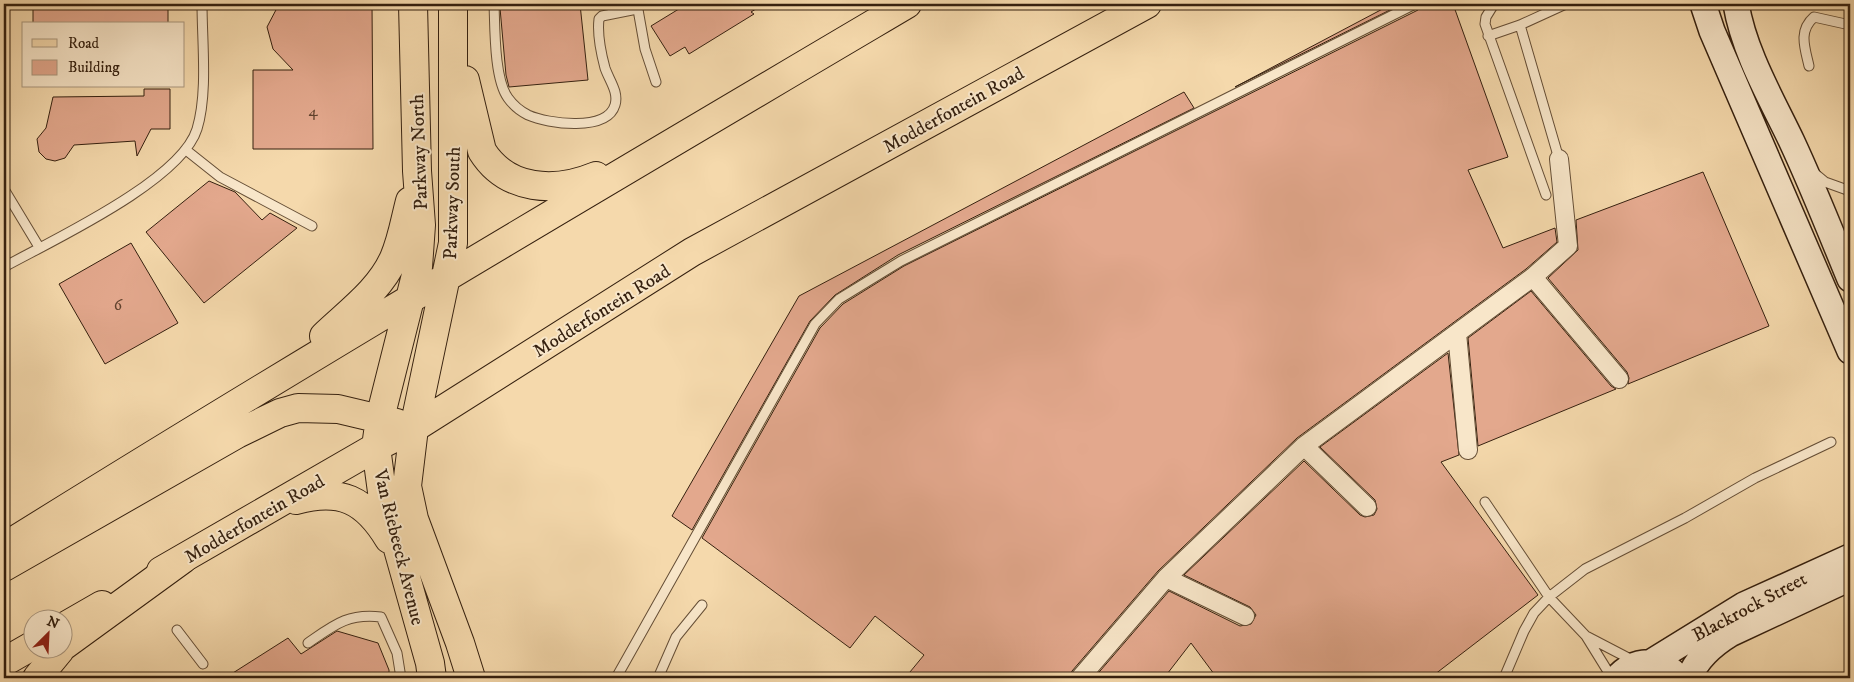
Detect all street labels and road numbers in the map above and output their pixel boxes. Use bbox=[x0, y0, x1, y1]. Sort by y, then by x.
street label: Modderfontein Road bbox=[879, 62, 1029, 159]
street label: Parkway North bbox=[406, 93, 433, 210]
street label: Parkway South bbox=[439, 146, 466, 260]
street label: Modderfontein Road bbox=[529, 260, 675, 363]
street label: Van Riebeeck Avenue bbox=[368, 466, 429, 628]
street label: Modderfontein Road bbox=[181, 470, 329, 569]
street label: Blackrock Street bbox=[1689, 568, 1811, 647]

